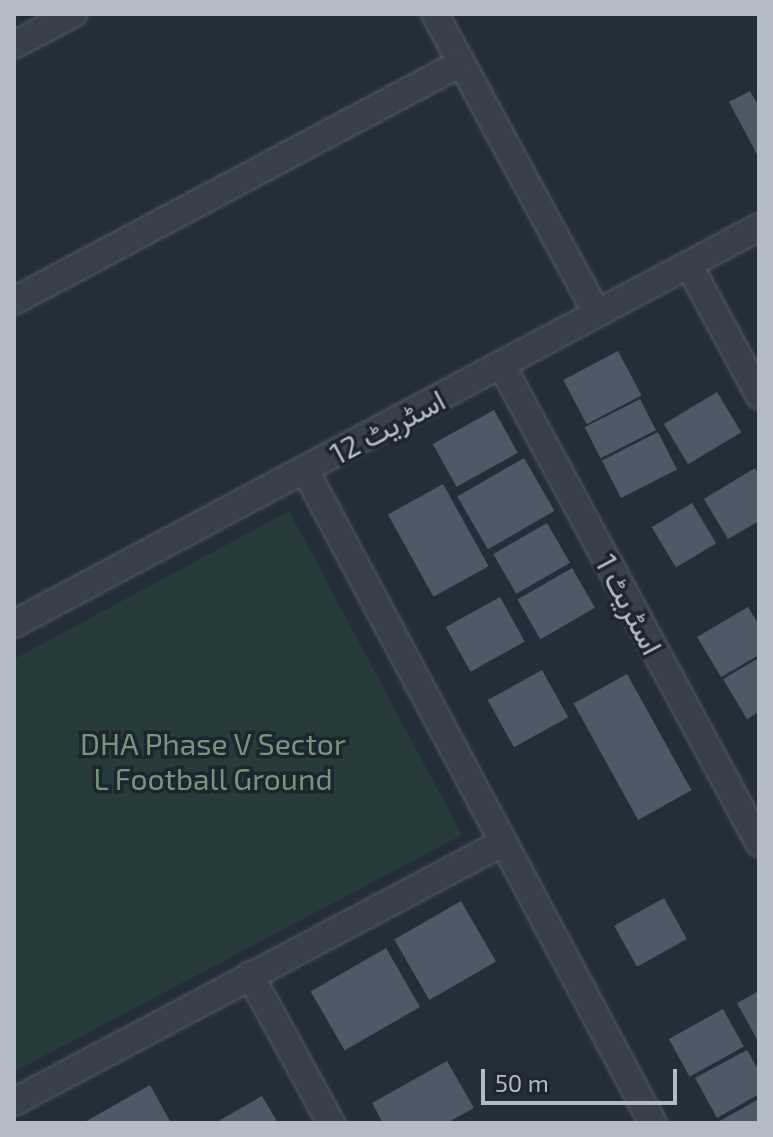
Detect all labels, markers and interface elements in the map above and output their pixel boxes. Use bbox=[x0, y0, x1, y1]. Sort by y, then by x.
street label: اسٹریٹ 12 bbox=[323, 381, 451, 471]
street label: اسٹریٹ 1 bbox=[589, 548, 671, 660]
park label: DHA Phase V Sector L Football Ground bbox=[79, 725, 347, 796]
scale bar bbox=[485, 1053, 681, 1103]
text: 50 m bbox=[495, 1068, 549, 1097]

